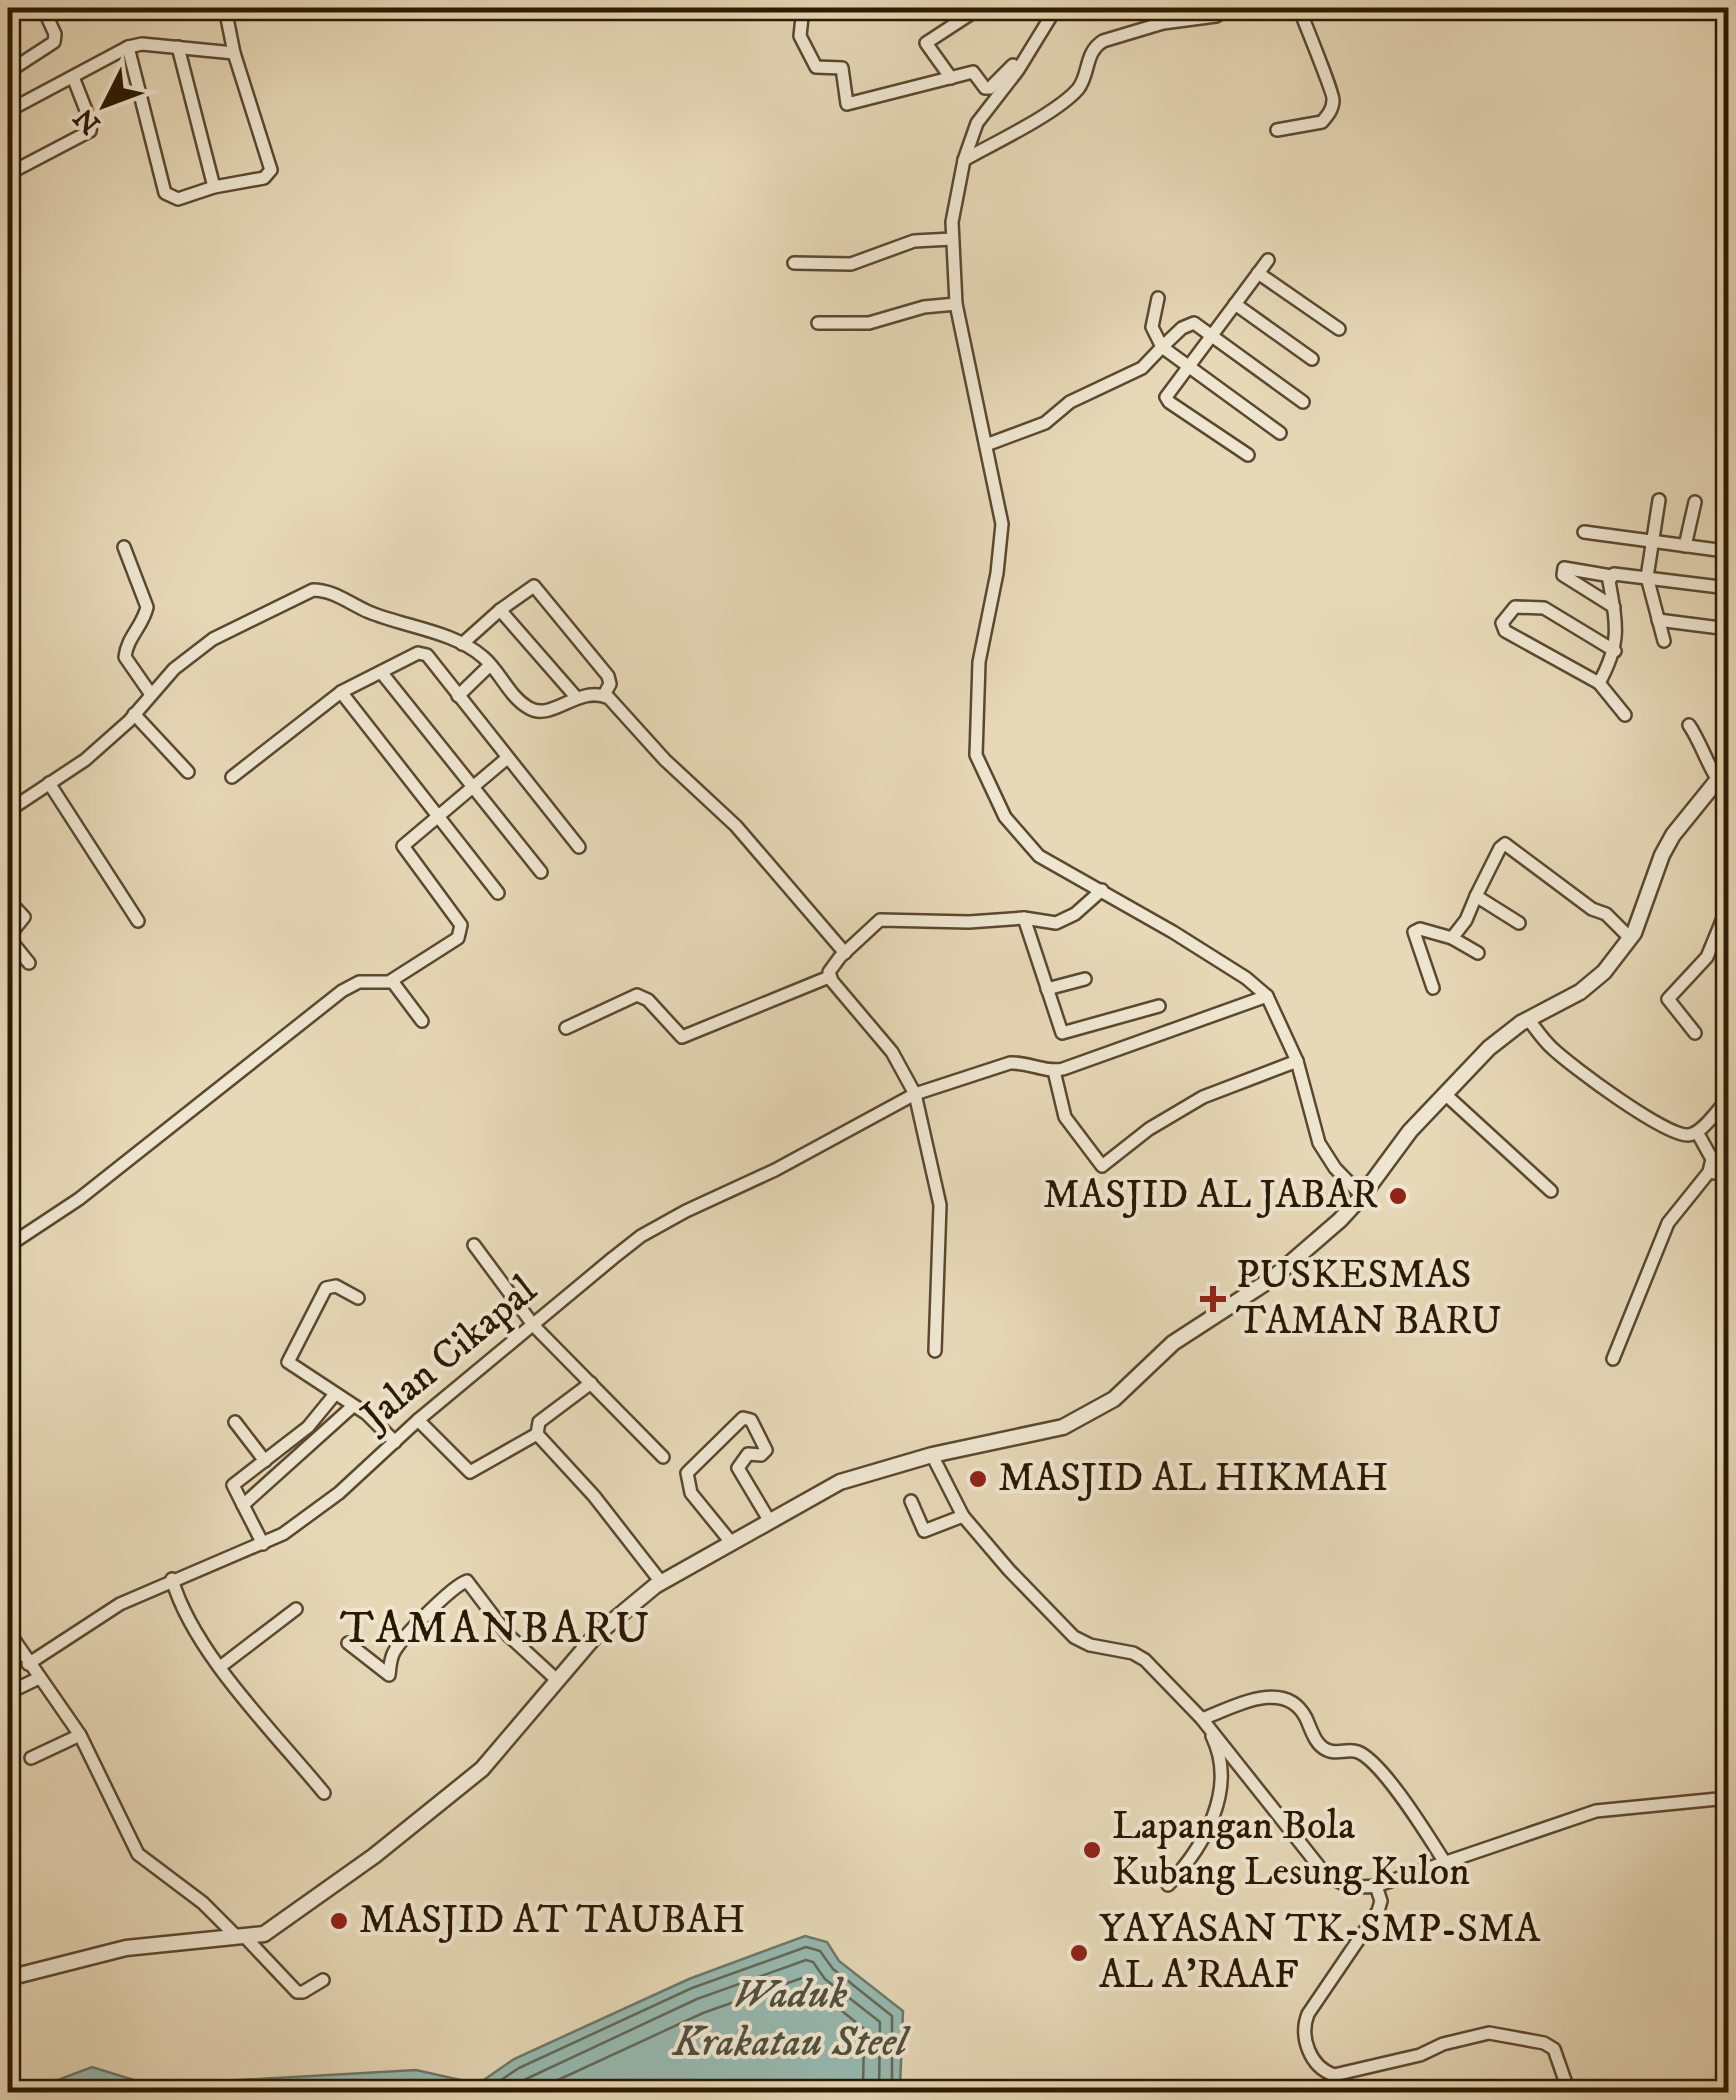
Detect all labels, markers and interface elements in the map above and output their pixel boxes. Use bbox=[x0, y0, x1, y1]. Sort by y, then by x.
north arrow bbox=[55, 55, 155, 155]
text: N bbox=[67, 100, 108, 141]
place label: MASJID AL JABAR bbox=[1043, 1171, 1378, 1221]
marker: MASJID AL JABAR bbox=[1387, 1185, 1409, 1207]
place label: PUSKESMAS TAMAN BARU bbox=[1236, 1251, 1502, 1347]
street label: Jalan Cikapal bbox=[349, 1266, 548, 1444]
marker: PUSKESMAS TAMAN BARU bbox=[1200, 1286, 1226, 1312]
place label: MASJID AL HIKMAH bbox=[998, 1454, 1389, 1504]
marker: MASJID AL HIKMAH bbox=[967, 1468, 989, 1490]
district label: TAMANBARU bbox=[340, 1601, 652, 1657]
place label: Lapangan Bola Kubang Lesung Kulon bbox=[1112, 1802, 1470, 1898]
marker: Lapangan Bola Kubang Lesung Kulon bbox=[1081, 1839, 1103, 1861]
place label: MASJID AT TAUBAH bbox=[359, 1896, 746, 1946]
place label: YAYASAN TK-SMP-SMA AL A'RAAF bbox=[1099, 1905, 1541, 2001]
marker: MASJID AT TAUBAH bbox=[328, 1910, 350, 1932]
marker: YAYASAN TK-SMP-SMA AL A'RAAF bbox=[1068, 1942, 1090, 1964]
water label: Waduk Krakatau Steel bbox=[671, 1969, 911, 2069]

